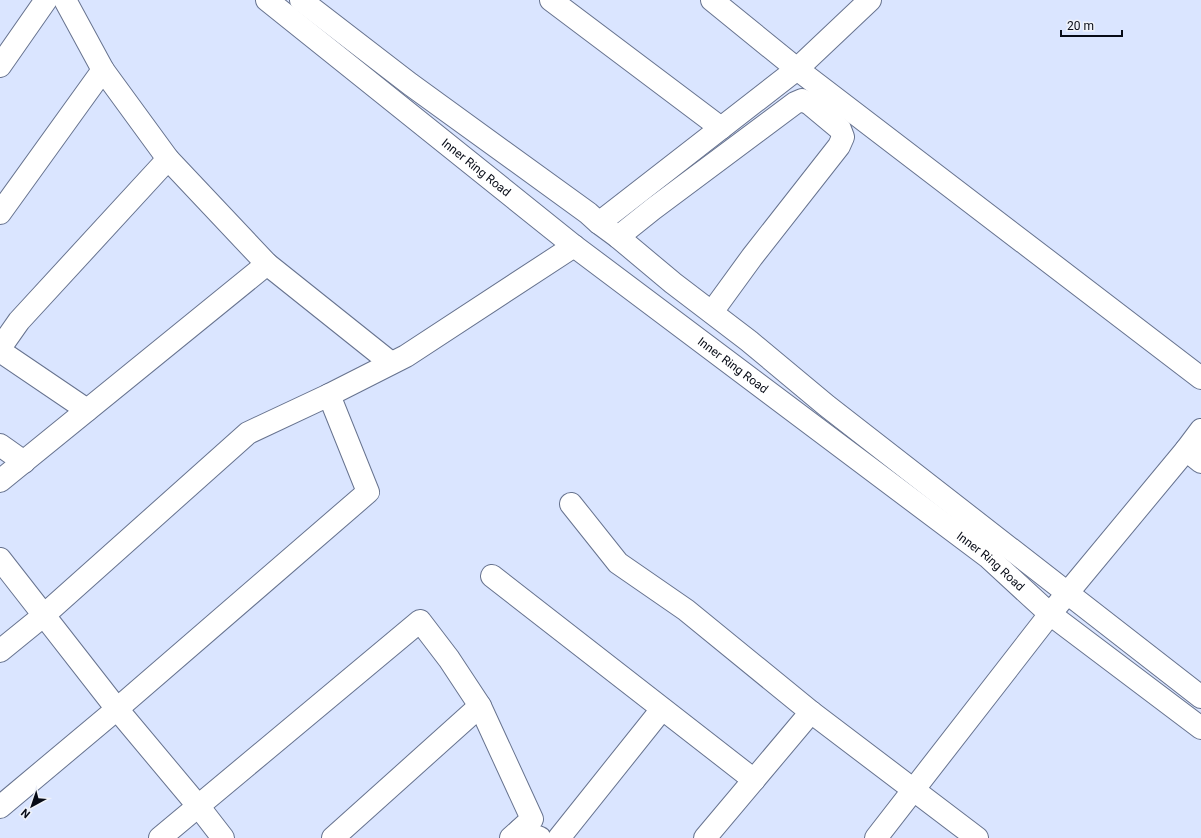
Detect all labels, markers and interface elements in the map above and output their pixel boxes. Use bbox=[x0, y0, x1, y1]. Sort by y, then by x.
scale bar bbox=[1061, 12, 1122, 38]
text: 20 m bbox=[1067, 19, 1094, 33]
street label: Inner Ring Road bbox=[439, 136, 513, 199]
street label: Inner Ring Road bbox=[695, 334, 771, 396]
street label: Inner Ring Road bbox=[954, 529, 1027, 594]
north arrow bbox=[12, 786, 52, 826]
text: N bbox=[19, 806, 33, 821]

